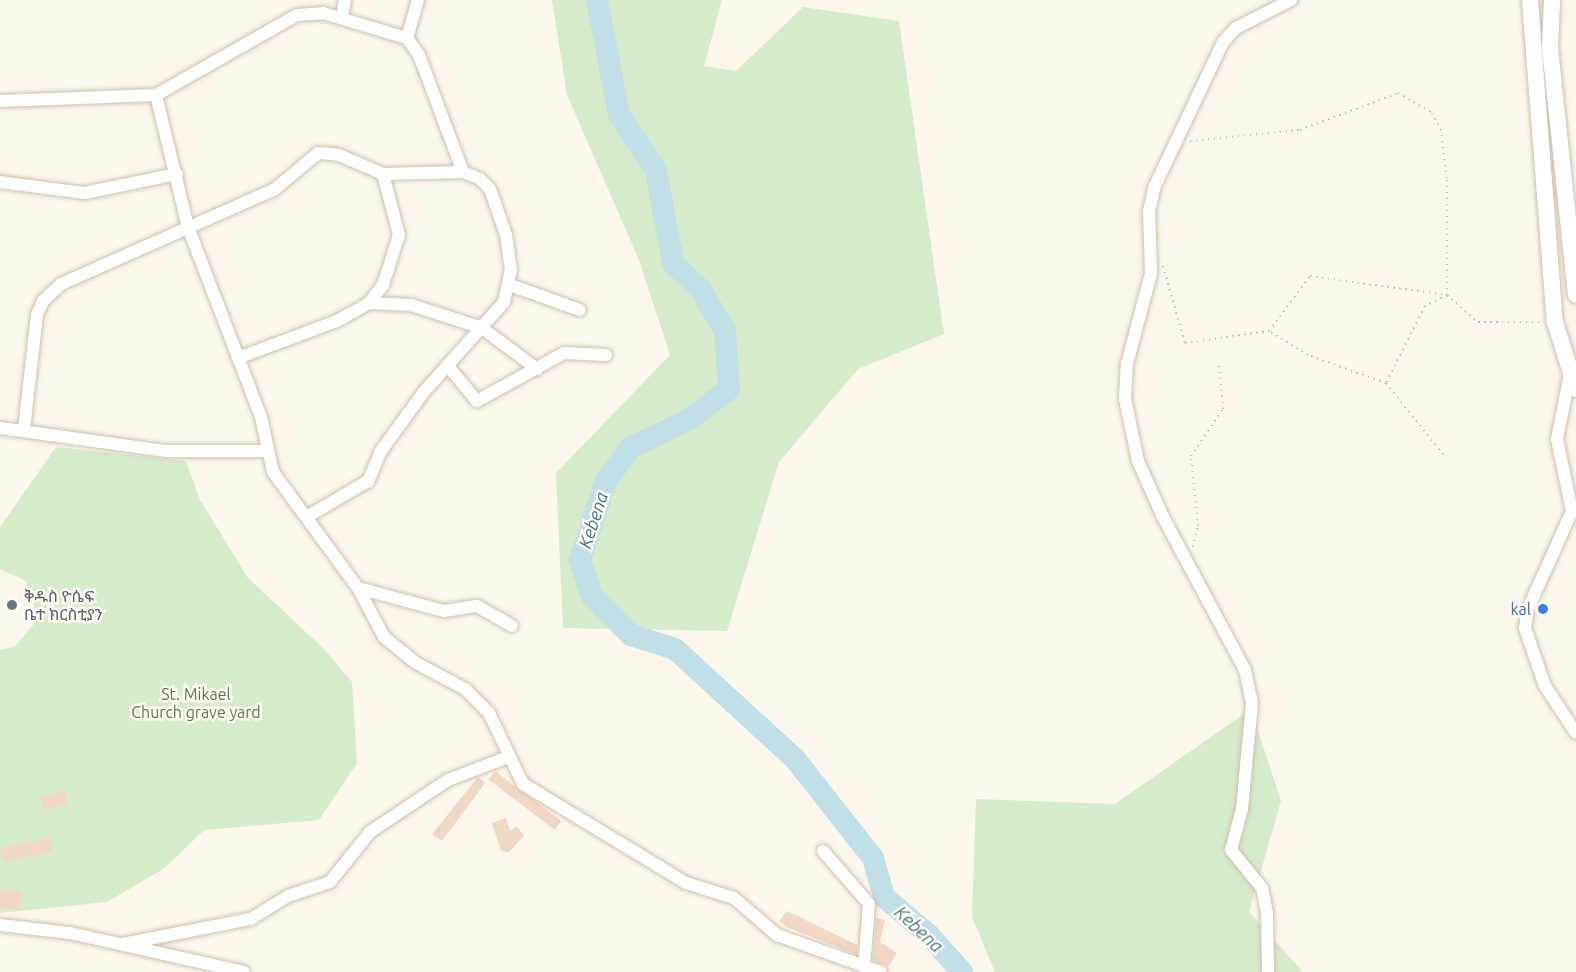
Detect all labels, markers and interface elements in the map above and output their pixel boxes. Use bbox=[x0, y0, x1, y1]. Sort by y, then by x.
water label: Kebena bbox=[574, 489, 612, 551]
place label: ቅዱስ ዮሴፍ ቤተ ክርስቲያን bbox=[24, 586, 103, 624]
marker: ቅዱስ ዮሴፍ ቤተ ክርስቲያን bbox=[5, 598, 19, 612]
place label: kal bbox=[1511, 599, 1531, 619]
marker: kal bbox=[1536, 602, 1550, 616]
park label: St. Mikael Church grave yard bbox=[131, 684, 261, 722]
water label: Kebena bbox=[890, 901, 948, 957]

